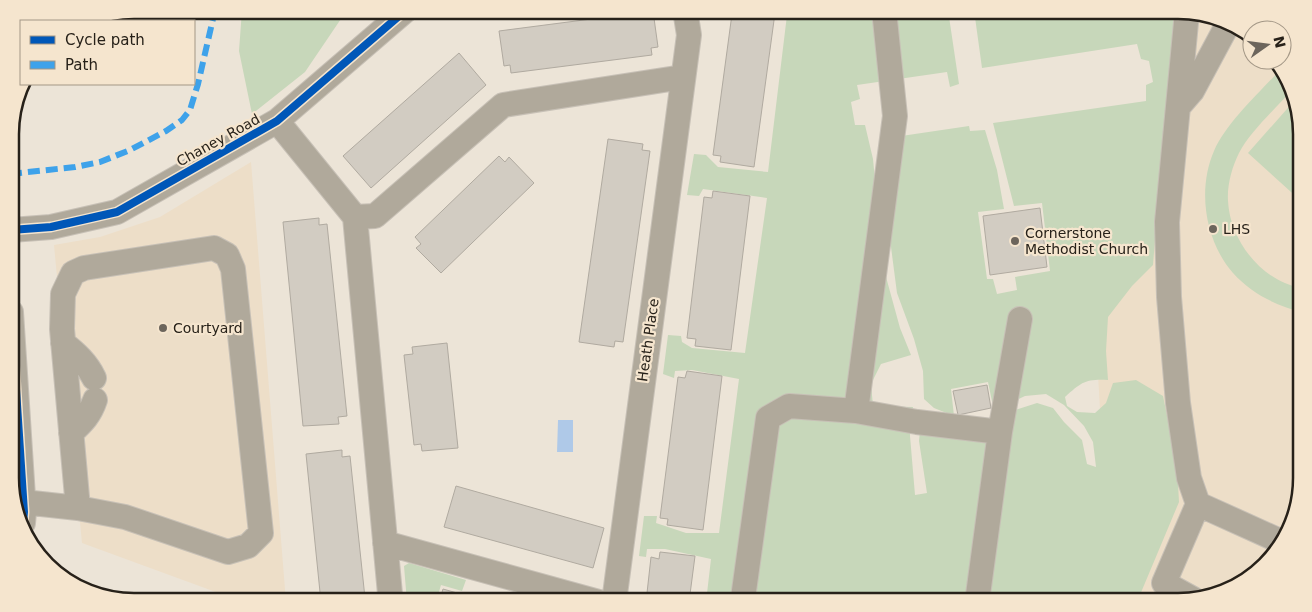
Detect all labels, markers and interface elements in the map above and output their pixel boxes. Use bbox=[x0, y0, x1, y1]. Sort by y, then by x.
legend bbox=[20, 20, 195, 85]
north arrow bbox=[1242, 20, 1292, 70]
text: Cycle path bbox=[65, 31, 145, 49]
text: N bbox=[1270, 34, 1289, 49]
text: Path bbox=[65, 56, 98, 74]
street label: Chaney Road bbox=[174, 111, 262, 169]
place label: LHS bbox=[1223, 221, 1250, 237]
marker: LHS bbox=[1207, 223, 1219, 235]
place label: Cornerstone Methodist Church bbox=[1025, 225, 1148, 257]
marker: Cornerstone Methodist Church bbox=[1009, 235, 1021, 247]
street label: Heath Place bbox=[634, 297, 662, 383]
place label: Courtyard bbox=[173, 320, 243, 336]
marker: Courtyard bbox=[157, 322, 169, 334]

